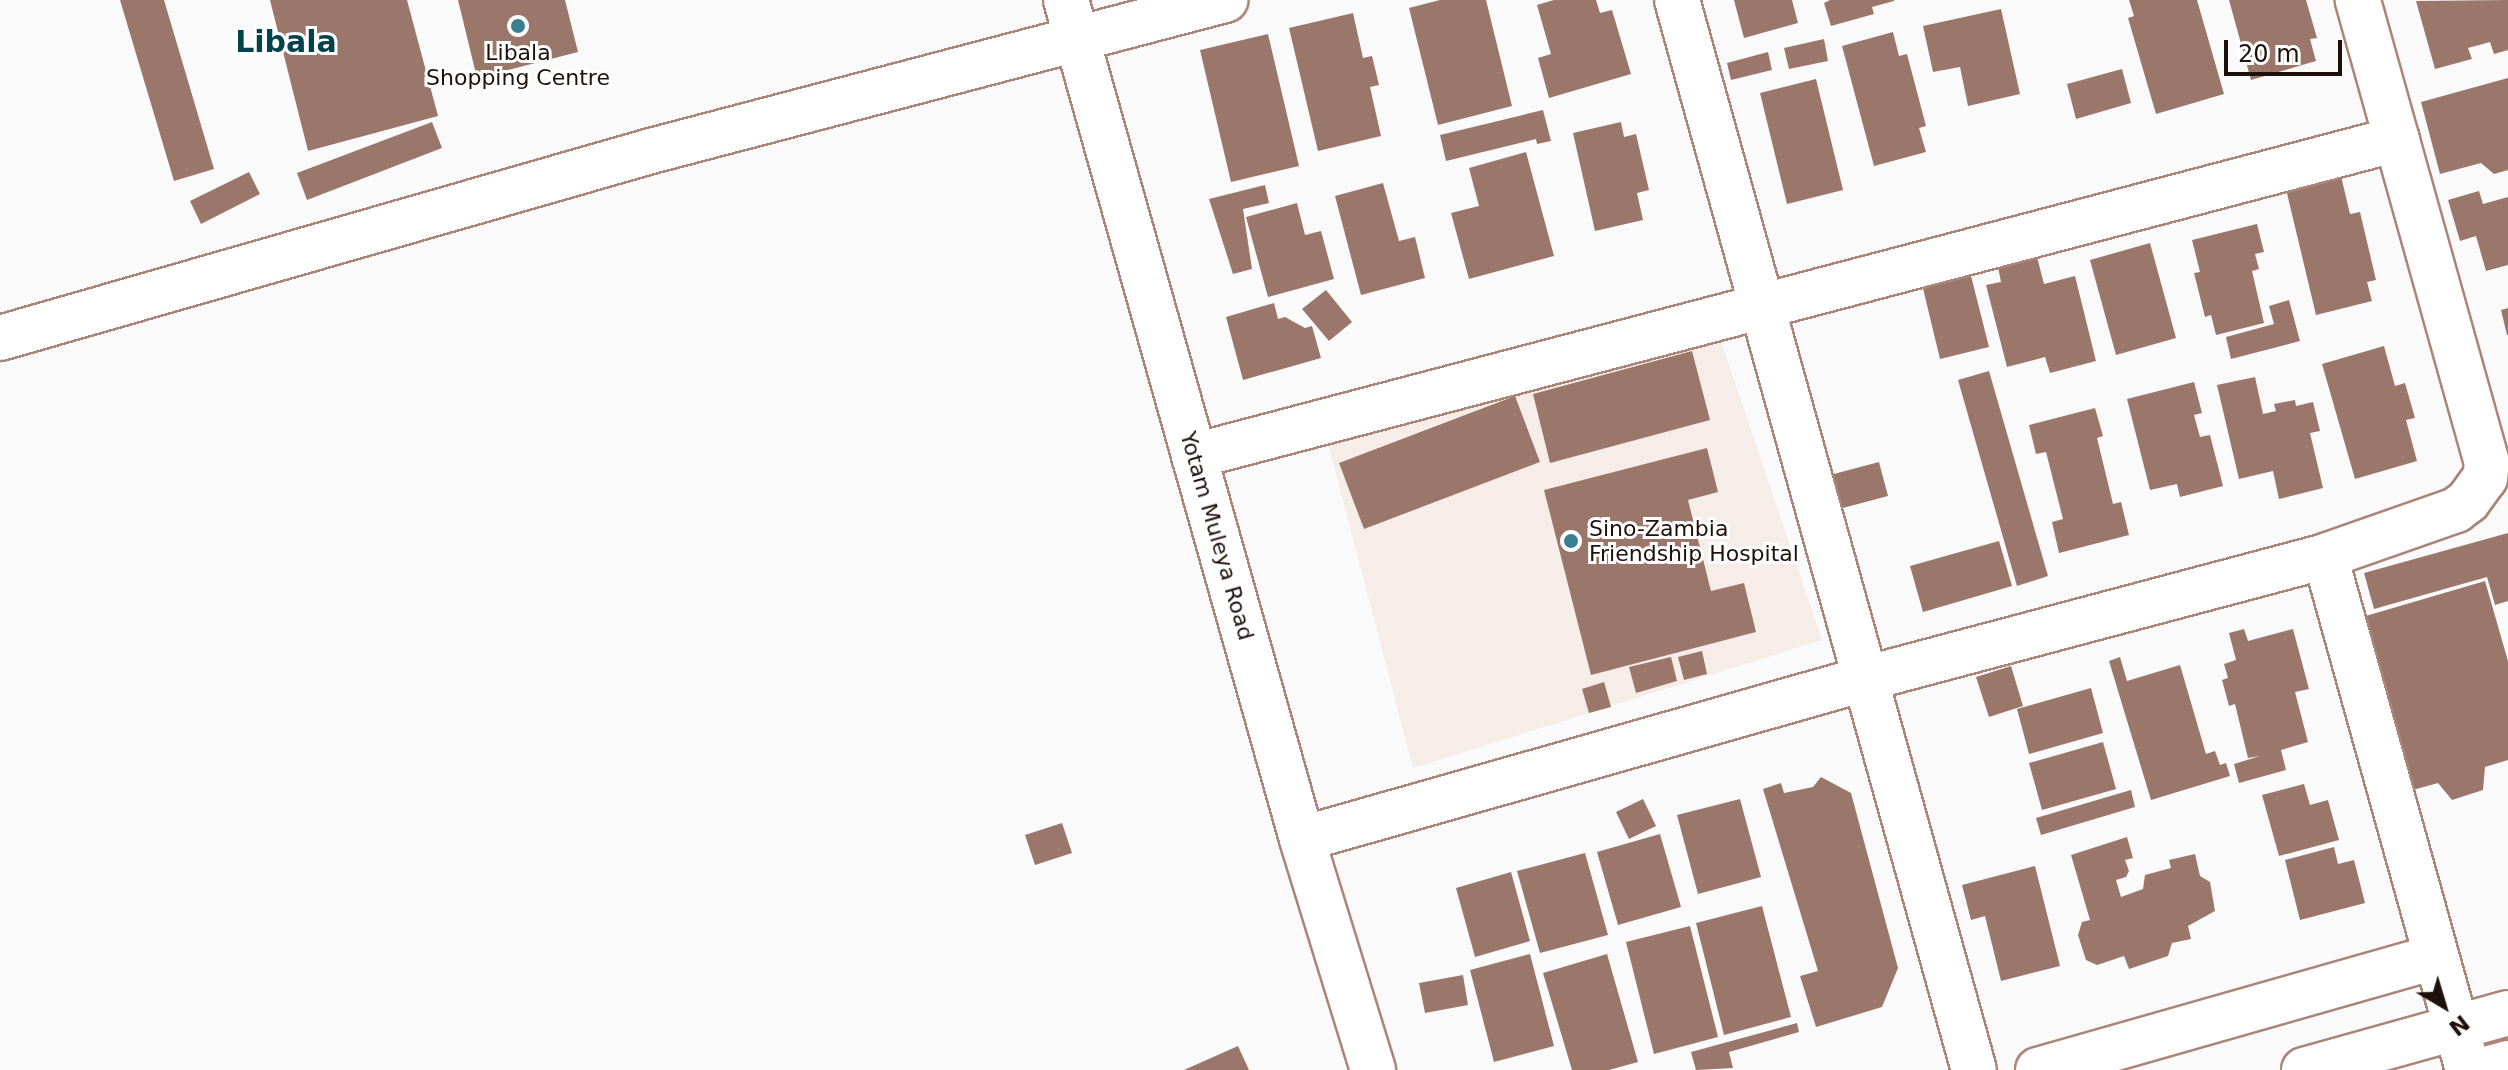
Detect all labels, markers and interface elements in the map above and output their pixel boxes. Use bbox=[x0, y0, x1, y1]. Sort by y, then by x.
marker: Libala Shopping Centre bbox=[509, 17, 527, 35]
district label: Libala bbox=[235, 24, 337, 60]
scale bar bbox=[2228, 24, 2346, 74]
place label: Libala Shopping Centre bbox=[426, 39, 610, 90]
text: 20 m bbox=[2238, 40, 2300, 68]
street label: Yotam Muleya Road bbox=[1175, 429, 1259, 643]
place label: Sino-Zambia Friendship Hospital bbox=[1589, 515, 1799, 566]
marker: Sino-Zambia Friendship Hospital bbox=[1560, 530, 1582, 552]
north arrow bbox=[2404, 966, 2484, 1046]
text: N bbox=[2444, 1010, 2474, 1041]

